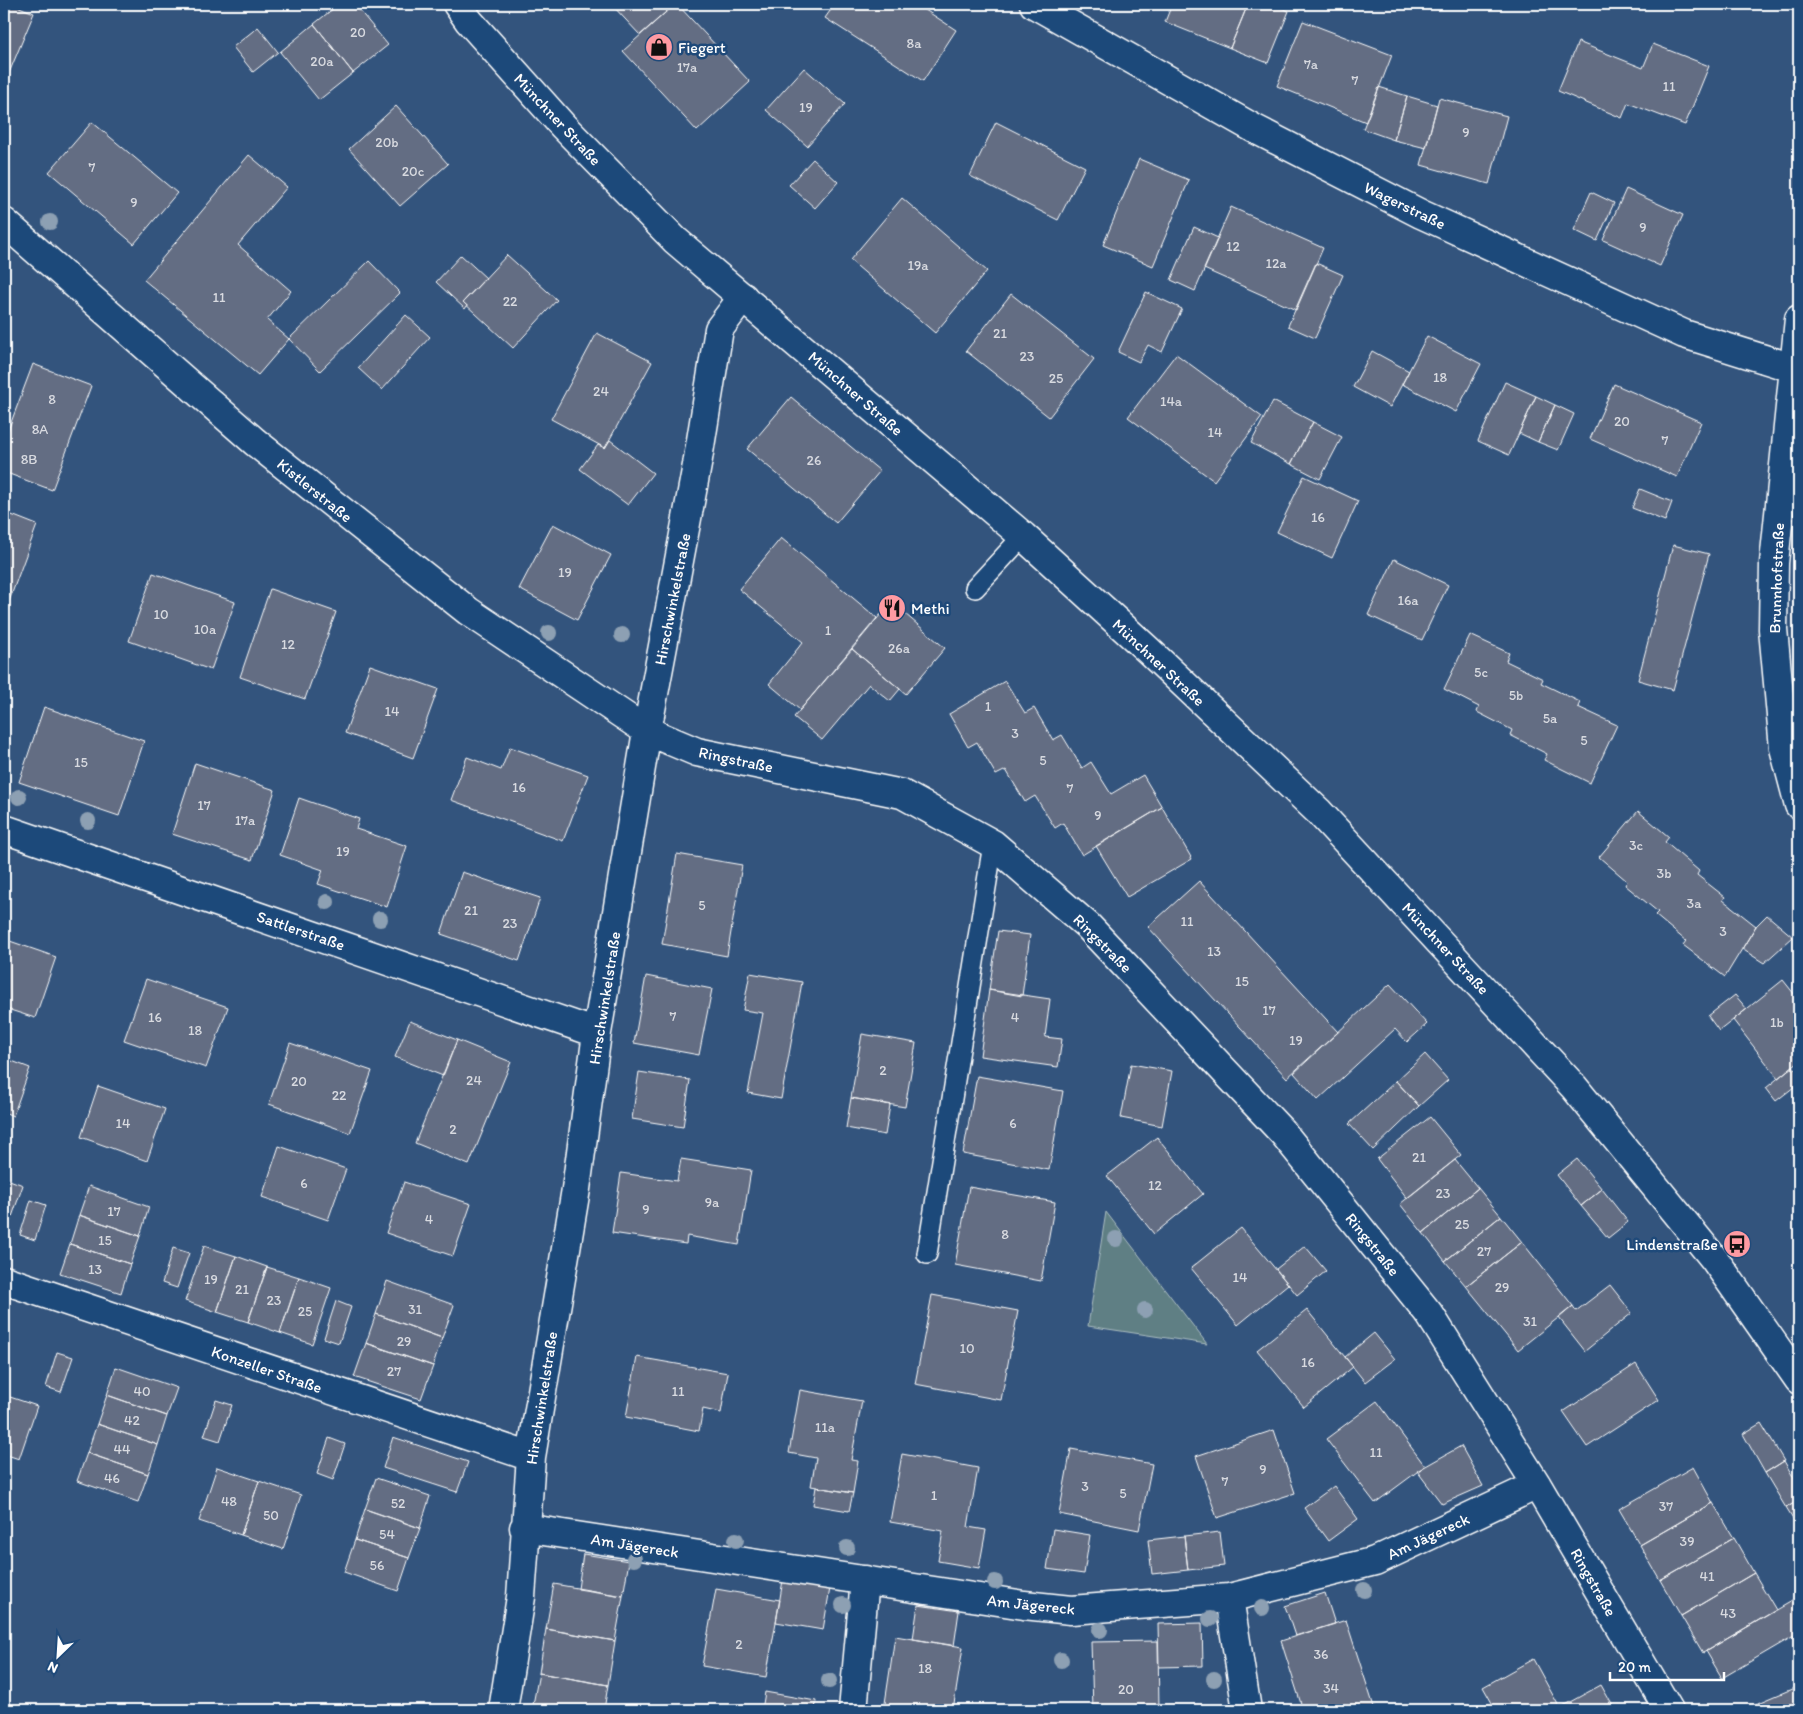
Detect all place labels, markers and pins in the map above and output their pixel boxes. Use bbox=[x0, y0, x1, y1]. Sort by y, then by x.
shop icon: Fiegert bbox=[644, 32, 674, 62]
place label: Fiegert bbox=[678, 38, 726, 57]
restaurant icon: Methi bbox=[877, 593, 907, 623]
place label: Methi bbox=[911, 599, 950, 618]
bus stop icon: Lindenstraße bbox=[1722, 1229, 1752, 1259]
place label: Lindenstraße bbox=[1626, 1235, 1718, 1254]

